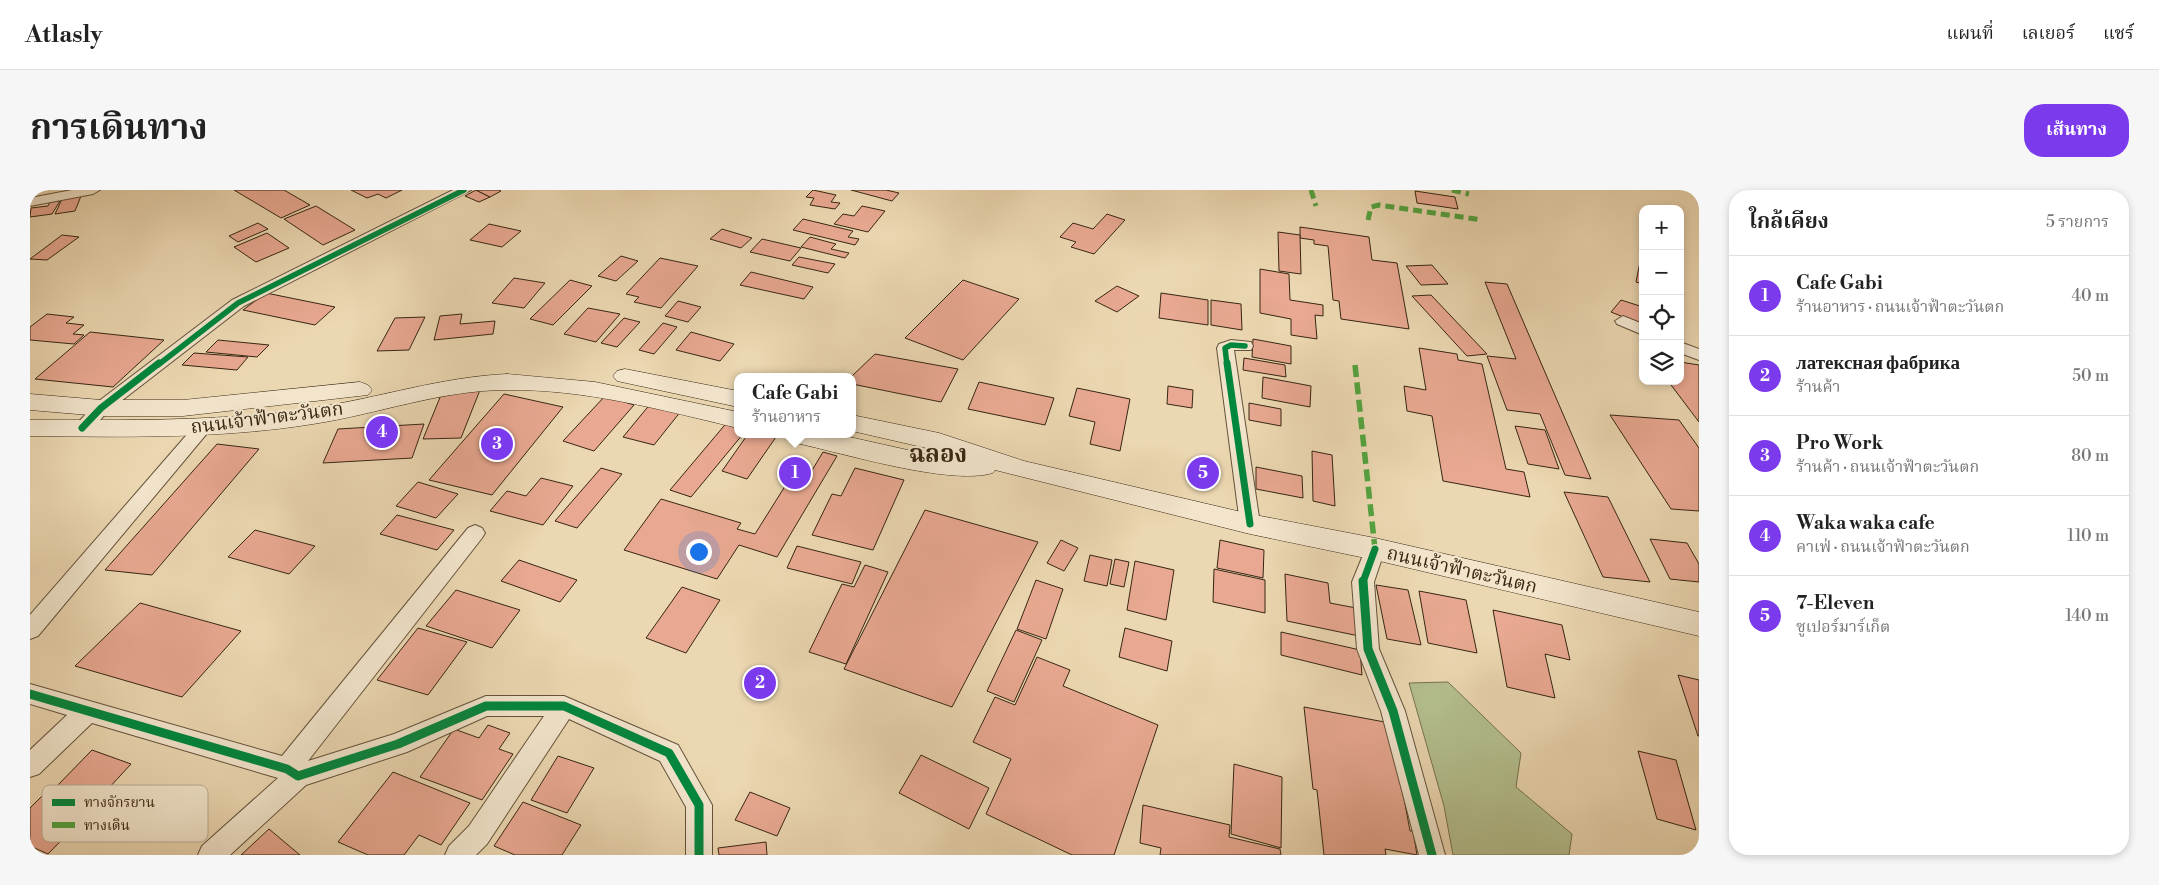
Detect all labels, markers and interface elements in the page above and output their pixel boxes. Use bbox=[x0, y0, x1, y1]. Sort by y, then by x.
text: Atlasly bbox=[25, 20, 102, 50]
text: แผนที่ bbox=[1946, 22, 1994, 45]
text: เลเยอร์ bbox=[2022, 22, 2075, 45]
text: แชร์ bbox=[2103, 22, 2134, 45]
button: เส้นทาง bbox=[2024, 104, 2129, 157]
text: การเดินทาง bbox=[30, 107, 208, 150]
map controls bbox=[1639, 205, 1684, 385]
button: + bbox=[1639, 205, 1684, 250]
text: ใกล้เคียง bbox=[1749, 209, 1829, 235]
text: 5 รายการ bbox=[2046, 212, 2109, 232]
button: − bbox=[1639, 250, 1684, 295]
text: Cafe Gabi bbox=[1796, 271, 1883, 295]
text: 1 bbox=[1761, 286, 1769, 306]
text: 40 m bbox=[2072, 286, 2109, 306]
button: locate bbox=[1639, 295, 1684, 340]
text: ร้านอาหาร · ถนนเจ้าฟ้าตะวันตก bbox=[1796, 297, 2004, 317]
button: layers bbox=[1639, 340, 1684, 385]
text: латексная фабрика bbox=[1796, 351, 1960, 375]
text: 2 bbox=[1760, 366, 1770, 386]
text: 50 m bbox=[2072, 366, 2109, 386]
popup bbox=[734, 373, 856, 438]
text: ร้านค้า bbox=[1796, 377, 1840, 397]
text: Cafe Gabi bbox=[752, 381, 838, 405]
street label: ถนนเจ้าฟ้าตะวันตก bbox=[189, 397, 345, 439]
text: ร้านอาหาร bbox=[752, 407, 821, 427]
pin: 4 bbox=[366, 413, 398, 451]
pin: 3 bbox=[481, 425, 513, 463]
text: Pro Work bbox=[1796, 431, 1883, 455]
district label: ฉลอง bbox=[909, 440, 967, 470]
text: 3 bbox=[1760, 446, 1770, 466]
text: 80 m bbox=[2071, 446, 2109, 466]
pin: 1 bbox=[779, 454, 811, 492]
pin: 5 bbox=[1187, 454, 1219, 492]
text: ร้านค้า · ถนนเจ้าฟ้าตะวันตก bbox=[1796, 457, 1979, 477]
text: Waka waka cafe bbox=[1796, 511, 1935, 535]
text: 4 bbox=[1760, 526, 1770, 546]
text: 110 m bbox=[2067, 526, 2109, 546]
text: คาเฟ่ · ถนนเจ้าฟ้าตะวันตก bbox=[1796, 537, 1970, 557]
your location bbox=[686, 539, 712, 565]
street label: ถนนเจ้าฟ้าตะวันตก bbox=[1384, 541, 1540, 599]
text: 7-Eleven bbox=[1796, 591, 1874, 615]
text: 5 bbox=[1760, 606, 1770, 626]
text: 140 m bbox=[2065, 606, 2109, 626]
text: ซูเปอร์มาร์เก็ต bbox=[1796, 617, 1890, 637]
pin: 2 bbox=[744, 664, 776, 702]
legend bbox=[42, 785, 208, 842]
text: ทางจักรยาน bbox=[84, 794, 155, 812]
text: ทางเดิน bbox=[84, 817, 130, 835]

